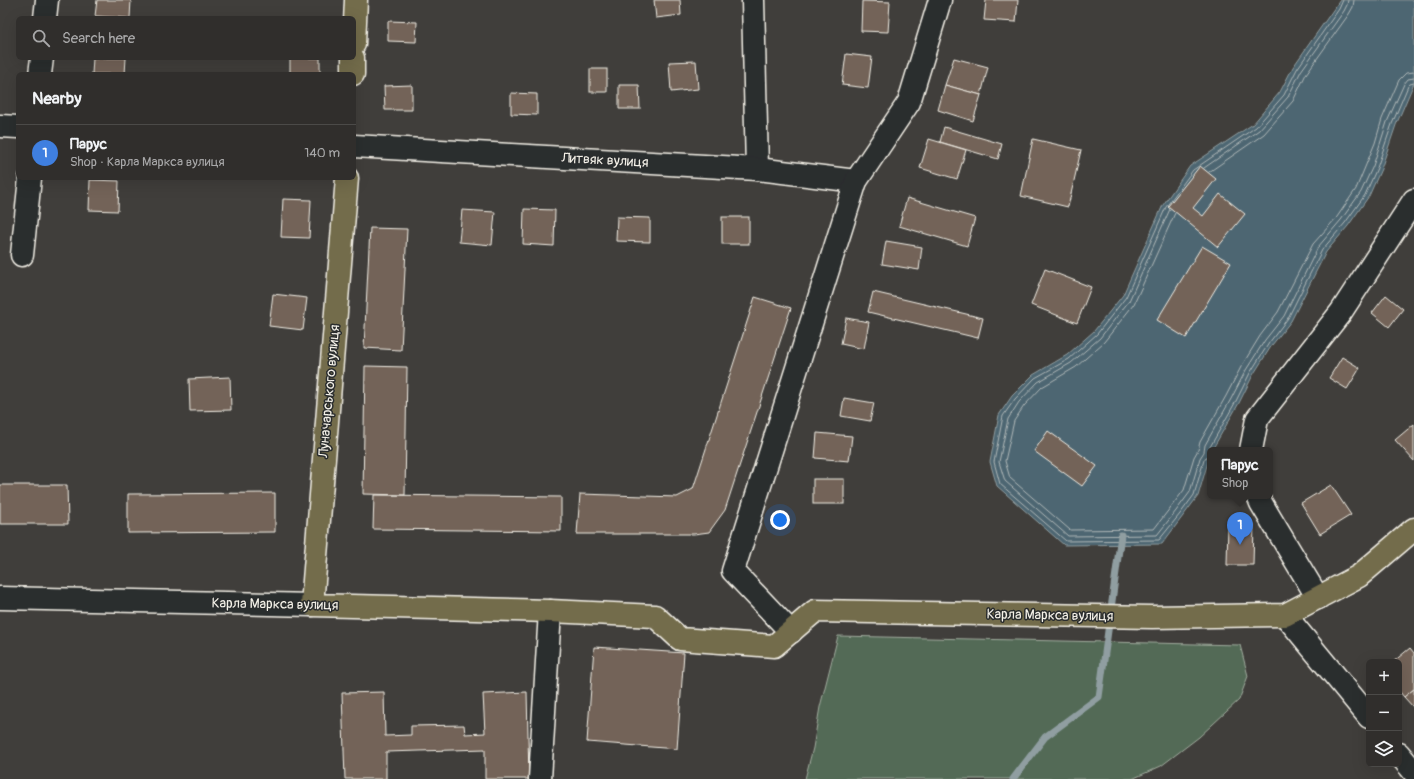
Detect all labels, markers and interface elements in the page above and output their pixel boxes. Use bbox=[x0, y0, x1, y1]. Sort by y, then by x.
search box bbox=[16, 16, 356, 60]
icon: search bbox=[30, 27, 52, 49]
text: Search here bbox=[62, 29, 135, 48]
text: Nearby bbox=[32, 88, 81, 109]
text: Парус bbox=[70, 135, 107, 154]
text: 1 bbox=[42, 145, 48, 161]
text: 140 m bbox=[304, 145, 340, 161]
street label: Литвяк вулиця bbox=[560, 149, 649, 171]
text: Shop · Карла Маркса вулиця bbox=[70, 154, 225, 170]
street label: Луначарського вулиця bbox=[315, 324, 343, 459]
popup bbox=[1207, 447, 1273, 499]
text: Парус bbox=[1221, 456, 1259, 475]
text: Shop bbox=[1221, 475, 1248, 491]
your location bbox=[770, 510, 790, 530]
pin: 1 bbox=[1227, 512, 1253, 545]
street label: Карла Маркса вулиця bbox=[211, 594, 339, 614]
street label: Карла Маркса вулиця bbox=[986, 605, 1114, 625]
map controls bbox=[1366, 659, 1402, 767]
button: + bbox=[1366, 659, 1402, 695]
button: − bbox=[1366, 695, 1402, 731]
button: layers bbox=[1366, 731, 1402, 767]

